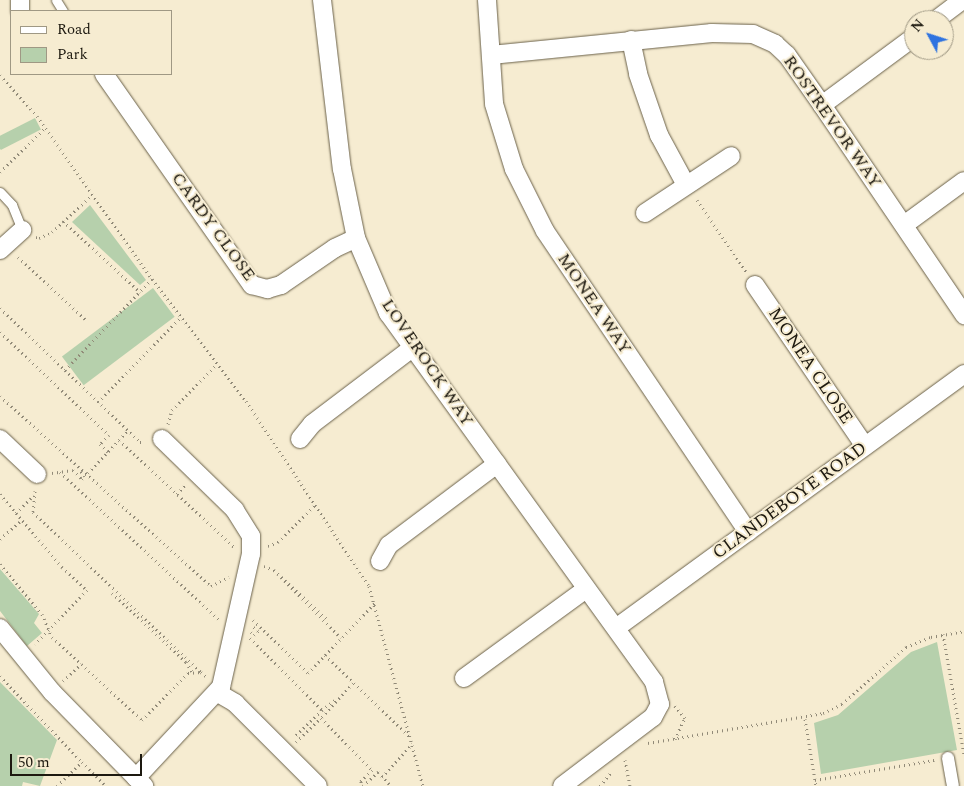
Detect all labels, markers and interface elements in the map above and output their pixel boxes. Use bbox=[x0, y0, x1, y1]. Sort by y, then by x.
legend bbox=[10, 10, 172, 75]
north arrow bbox=[904, 10, 954, 60]
text: N bbox=[906, 15, 930, 37]
text: Road bbox=[57, 18, 91, 41]
text: Park bbox=[57, 43, 88, 66]
street label: ROSTREVOR WAY bbox=[778, 51, 886, 193]
street label: CARDY CLOSE bbox=[166, 168, 260, 286]
street label: MONEA WAY bbox=[552, 249, 636, 359]
street label: LOVEROCK WAY bbox=[376, 295, 478, 431]
street label: MONEA CLOSE bbox=[763, 304, 857, 428]
street label: CLANDEBOYE ROAD bbox=[709, 438, 871, 564]
scale bar bbox=[12, 744, 145, 776]
text: 50 m bbox=[18, 751, 50, 774]

